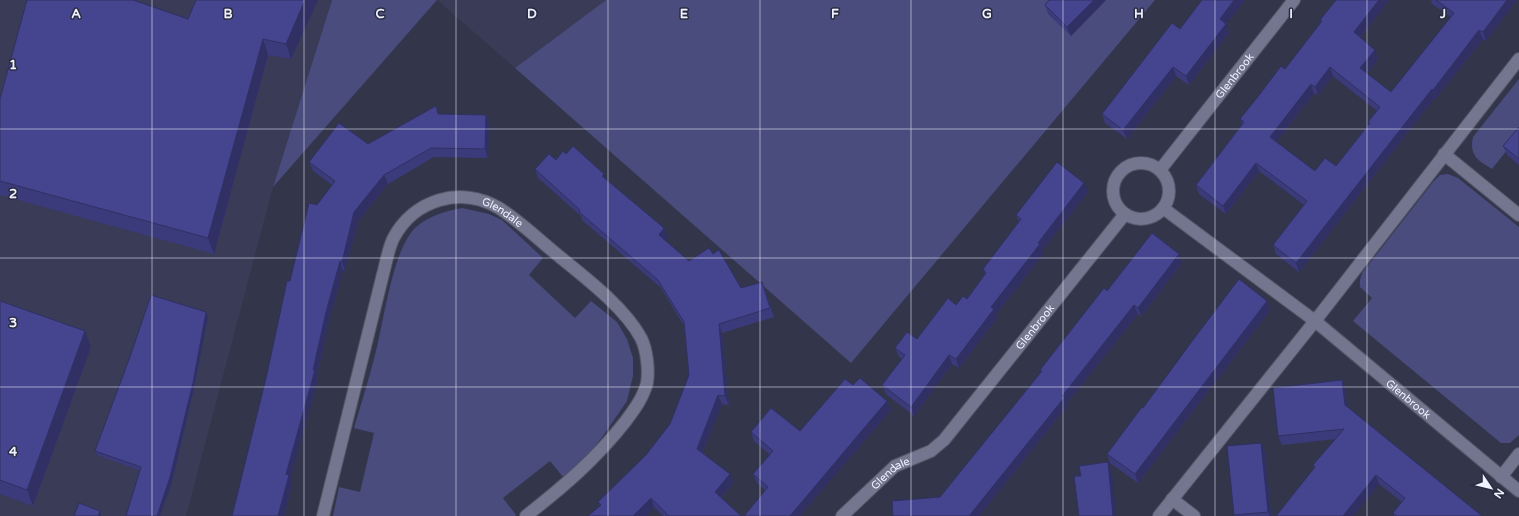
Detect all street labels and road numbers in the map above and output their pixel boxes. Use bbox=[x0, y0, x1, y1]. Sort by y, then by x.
street label: Glenbrook bbox=[1212, 50, 1256, 101]
street label: Glendale bbox=[480, 195, 526, 230]
street label: Glenbrook bbox=[1013, 301, 1057, 352]
street label: Glenbrook bbox=[1383, 376, 1433, 421]
street label: Glendale bbox=[868, 454, 912, 492]

